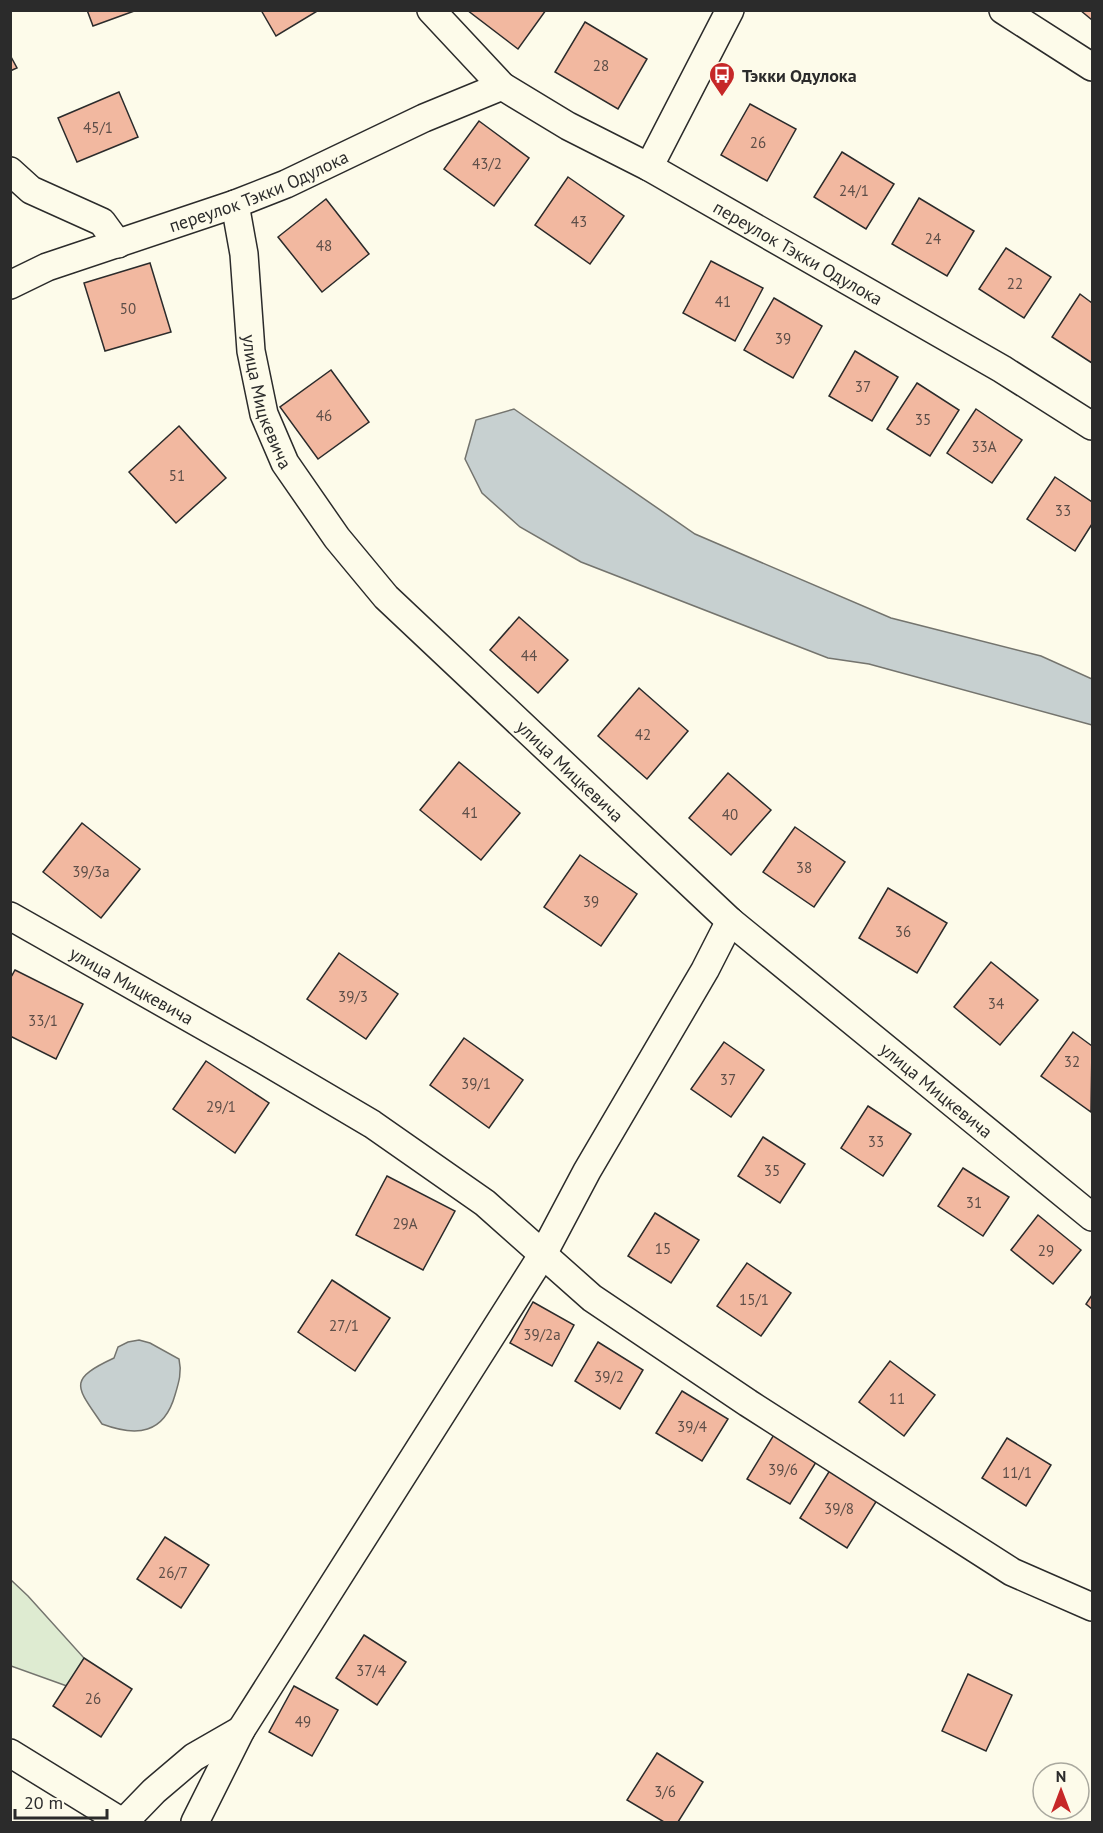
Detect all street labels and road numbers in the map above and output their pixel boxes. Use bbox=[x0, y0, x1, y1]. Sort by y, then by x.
street label: переулок Тэкки Одулока bbox=[166, 145, 352, 237]
street label: переулок Тэкки Одулока bbox=[710, 195, 887, 310]
street label: улица Мицкевича bbox=[238, 334, 297, 473]
street label: улица Мицкевича bbox=[512, 715, 629, 827]
street label: улица Мицкевича bbox=[66, 941, 198, 1029]
street label: улица Мицкевича bbox=[876, 1037, 998, 1143]

